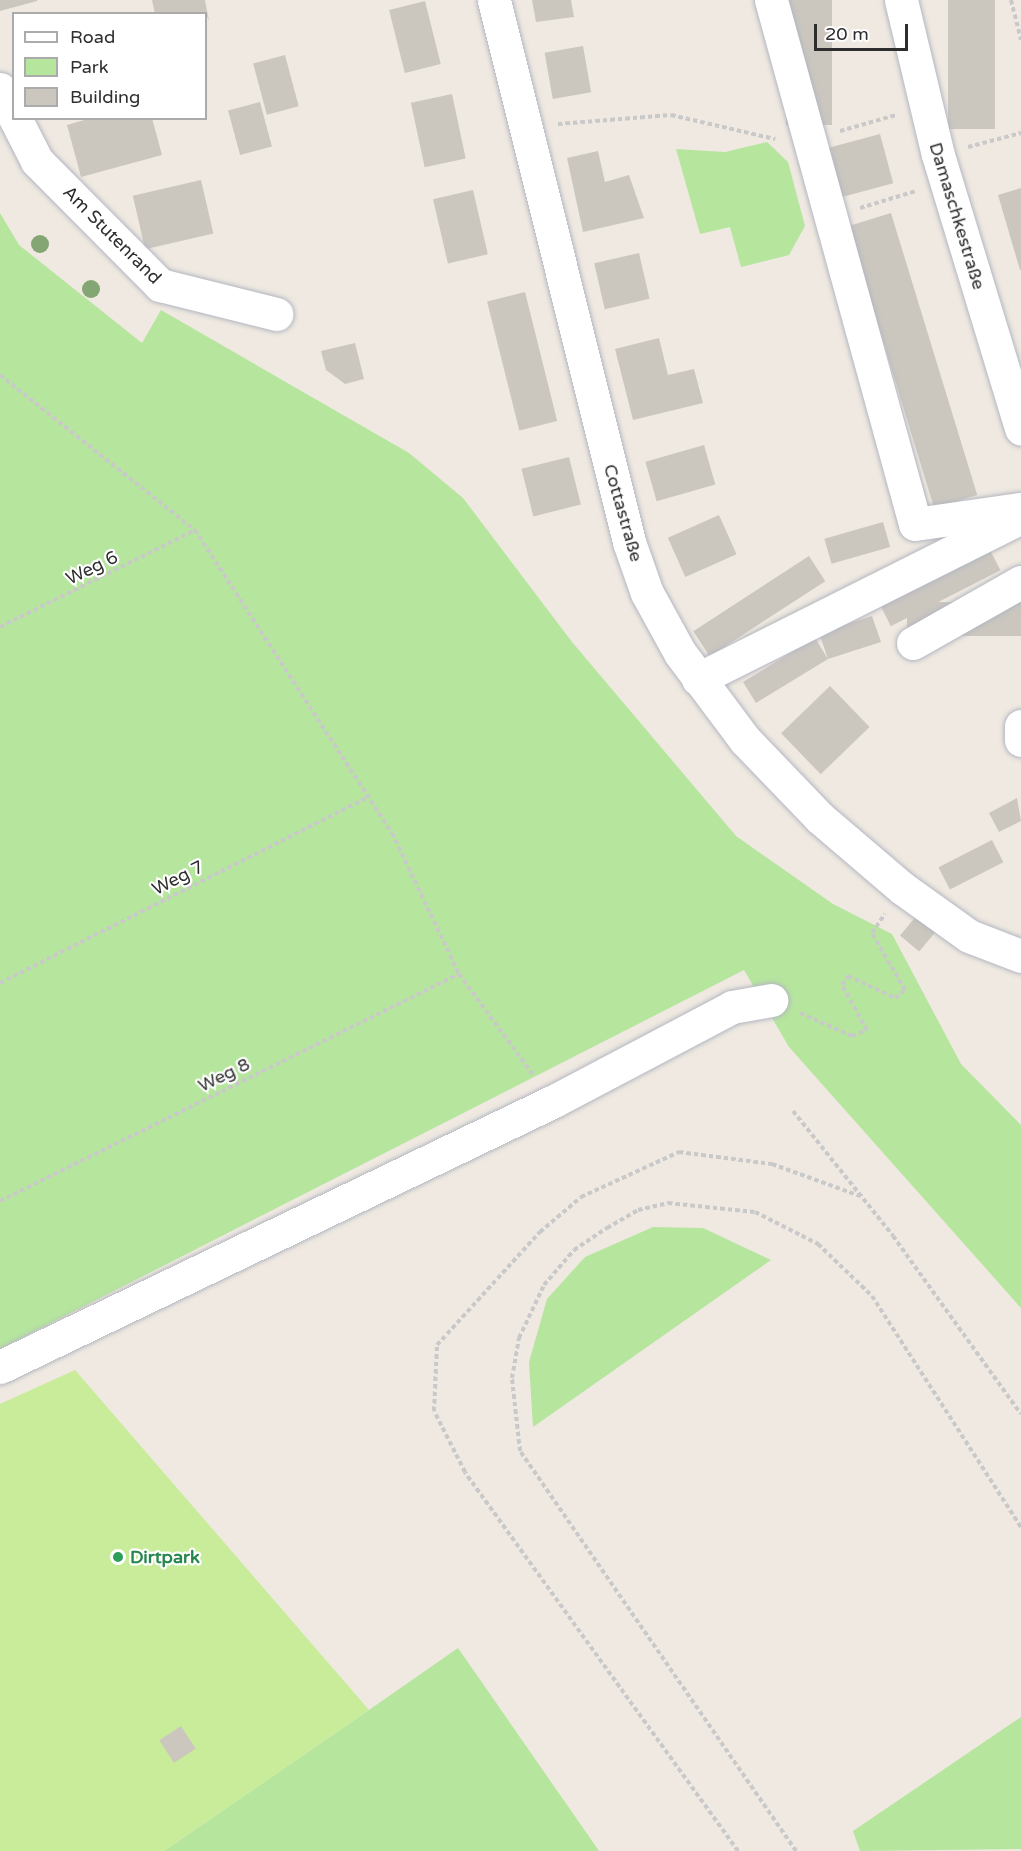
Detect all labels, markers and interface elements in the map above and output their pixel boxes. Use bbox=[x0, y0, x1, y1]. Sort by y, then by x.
legend bbox=[12, 12, 207, 120]
scale bar bbox=[817, 12, 912, 50]
text: 20 m bbox=[825, 23, 869, 45]
text: Road bbox=[70, 26, 115, 48]
text: Park bbox=[70, 56, 108, 78]
text: Building bbox=[70, 86, 140, 108]
street label: Damaschkestraße bbox=[924, 140, 990, 292]
street label: Am Stutenrand bbox=[58, 181, 166, 289]
street label: Cottastraße bbox=[599, 462, 647, 564]
street label: Weg 6 bbox=[63, 546, 121, 590]
street label: Weg 7 bbox=[149, 856, 207, 900]
street label: Weg 8 bbox=[195, 1053, 253, 1097]
place label: Dirtpark bbox=[130, 1546, 200, 1568]
marker: Dirtpark bbox=[111, 1550, 125, 1564]

